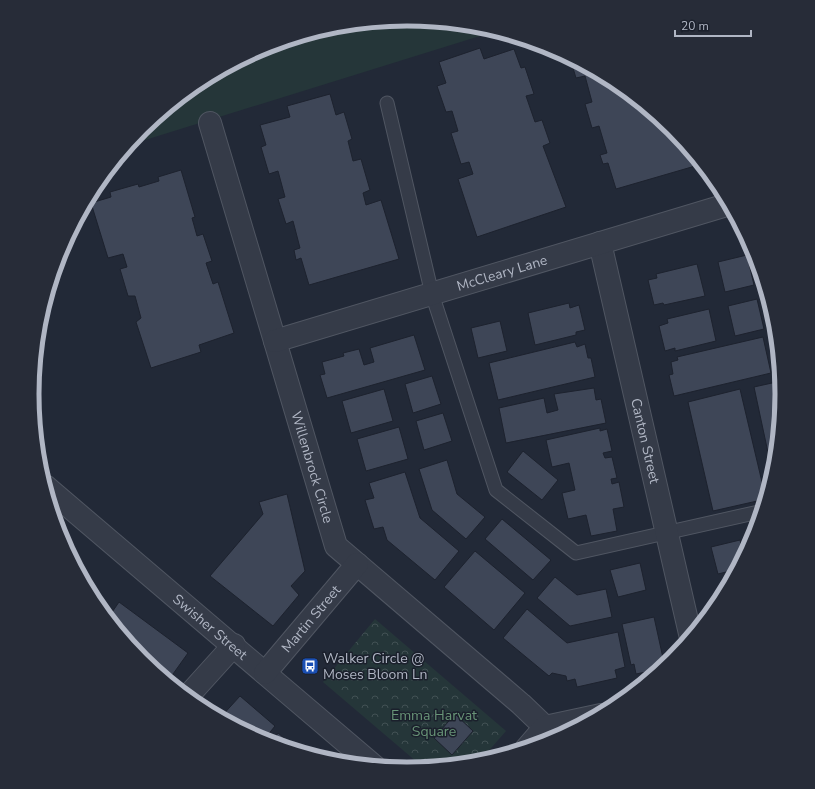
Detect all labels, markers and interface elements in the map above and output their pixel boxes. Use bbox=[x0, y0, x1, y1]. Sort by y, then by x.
scale bar bbox=[675, 12, 751, 38]
text: 20 m bbox=[681, 18, 709, 34]
street label: McCleary Lane bbox=[454, 250, 549, 295]
street label: Canton Street bbox=[627, 396, 665, 485]
street label: Willenbrock Circle bbox=[287, 409, 338, 525]
street label: Martin Street bbox=[277, 581, 345, 656]
street label: Swisher Street bbox=[169, 589, 252, 664]
place label: Walker Circle @ Moses Bloom Ln bbox=[323, 649, 428, 684]
bus stop icon: Walker Circle @ Moses Bloom Ln bbox=[300, 656, 320, 676]
park label: Emma Harvat Square bbox=[391, 706, 477, 741]

